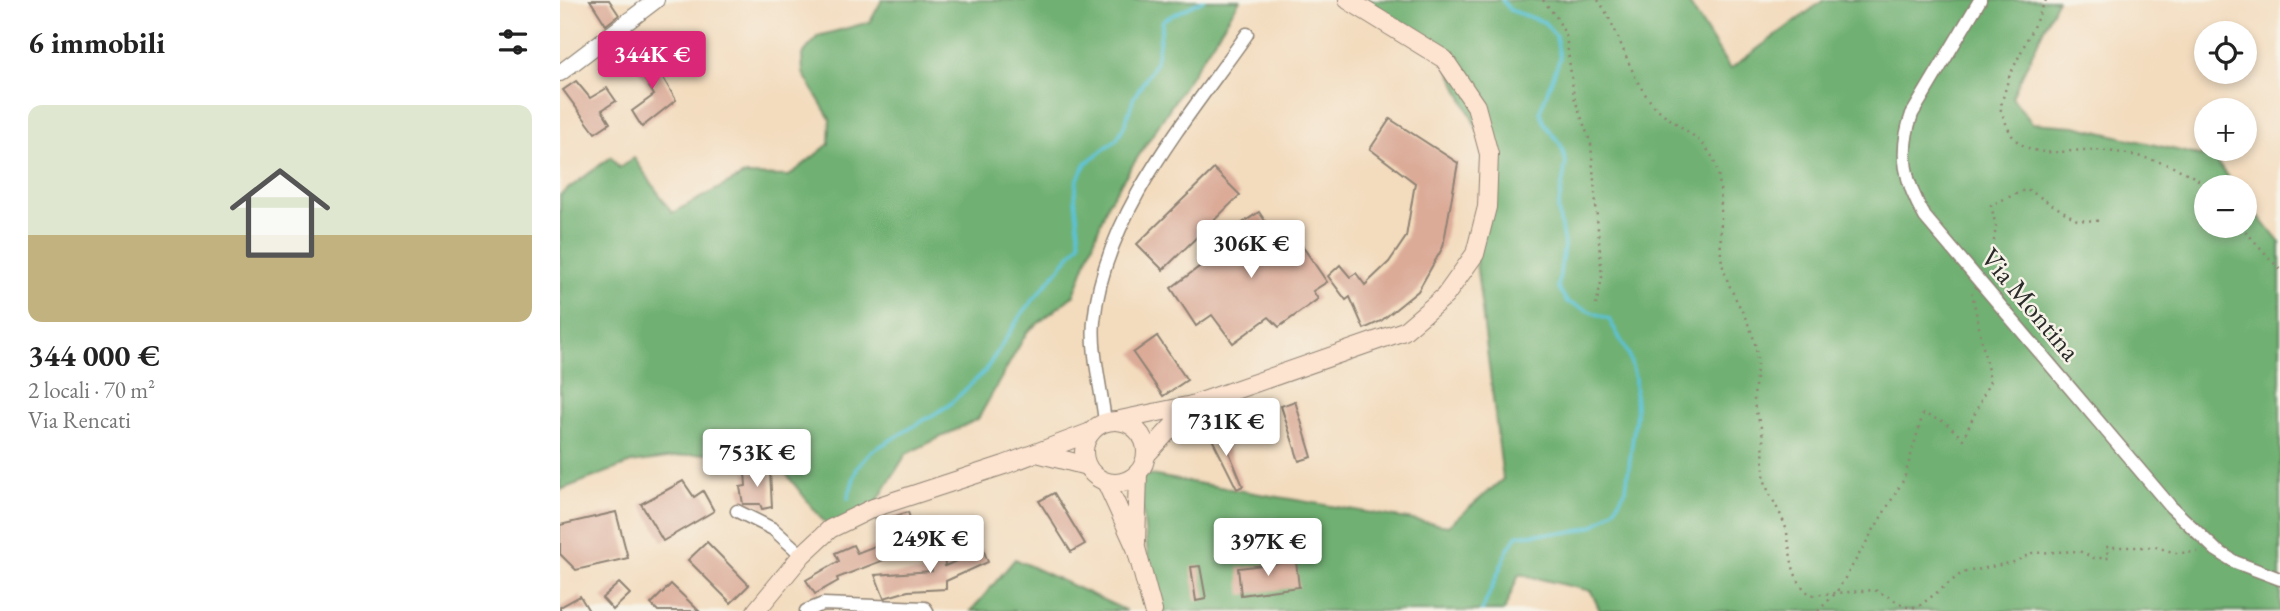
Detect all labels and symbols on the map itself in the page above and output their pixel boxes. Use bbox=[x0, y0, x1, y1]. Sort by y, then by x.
pin: 344K € bbox=[595, 32, 709, 91]
pin: 306K € bbox=[1194, 220, 1308, 280]
street label: Via Montina bbox=[1973, 240, 2089, 369]
pin: 731K € bbox=[1169, 398, 1283, 458]
pin: 753K € bbox=[700, 430, 814, 489]
pin: 249K € bbox=[873, 516, 987, 575]
pin: 397K € bbox=[1211, 518, 1325, 578]

